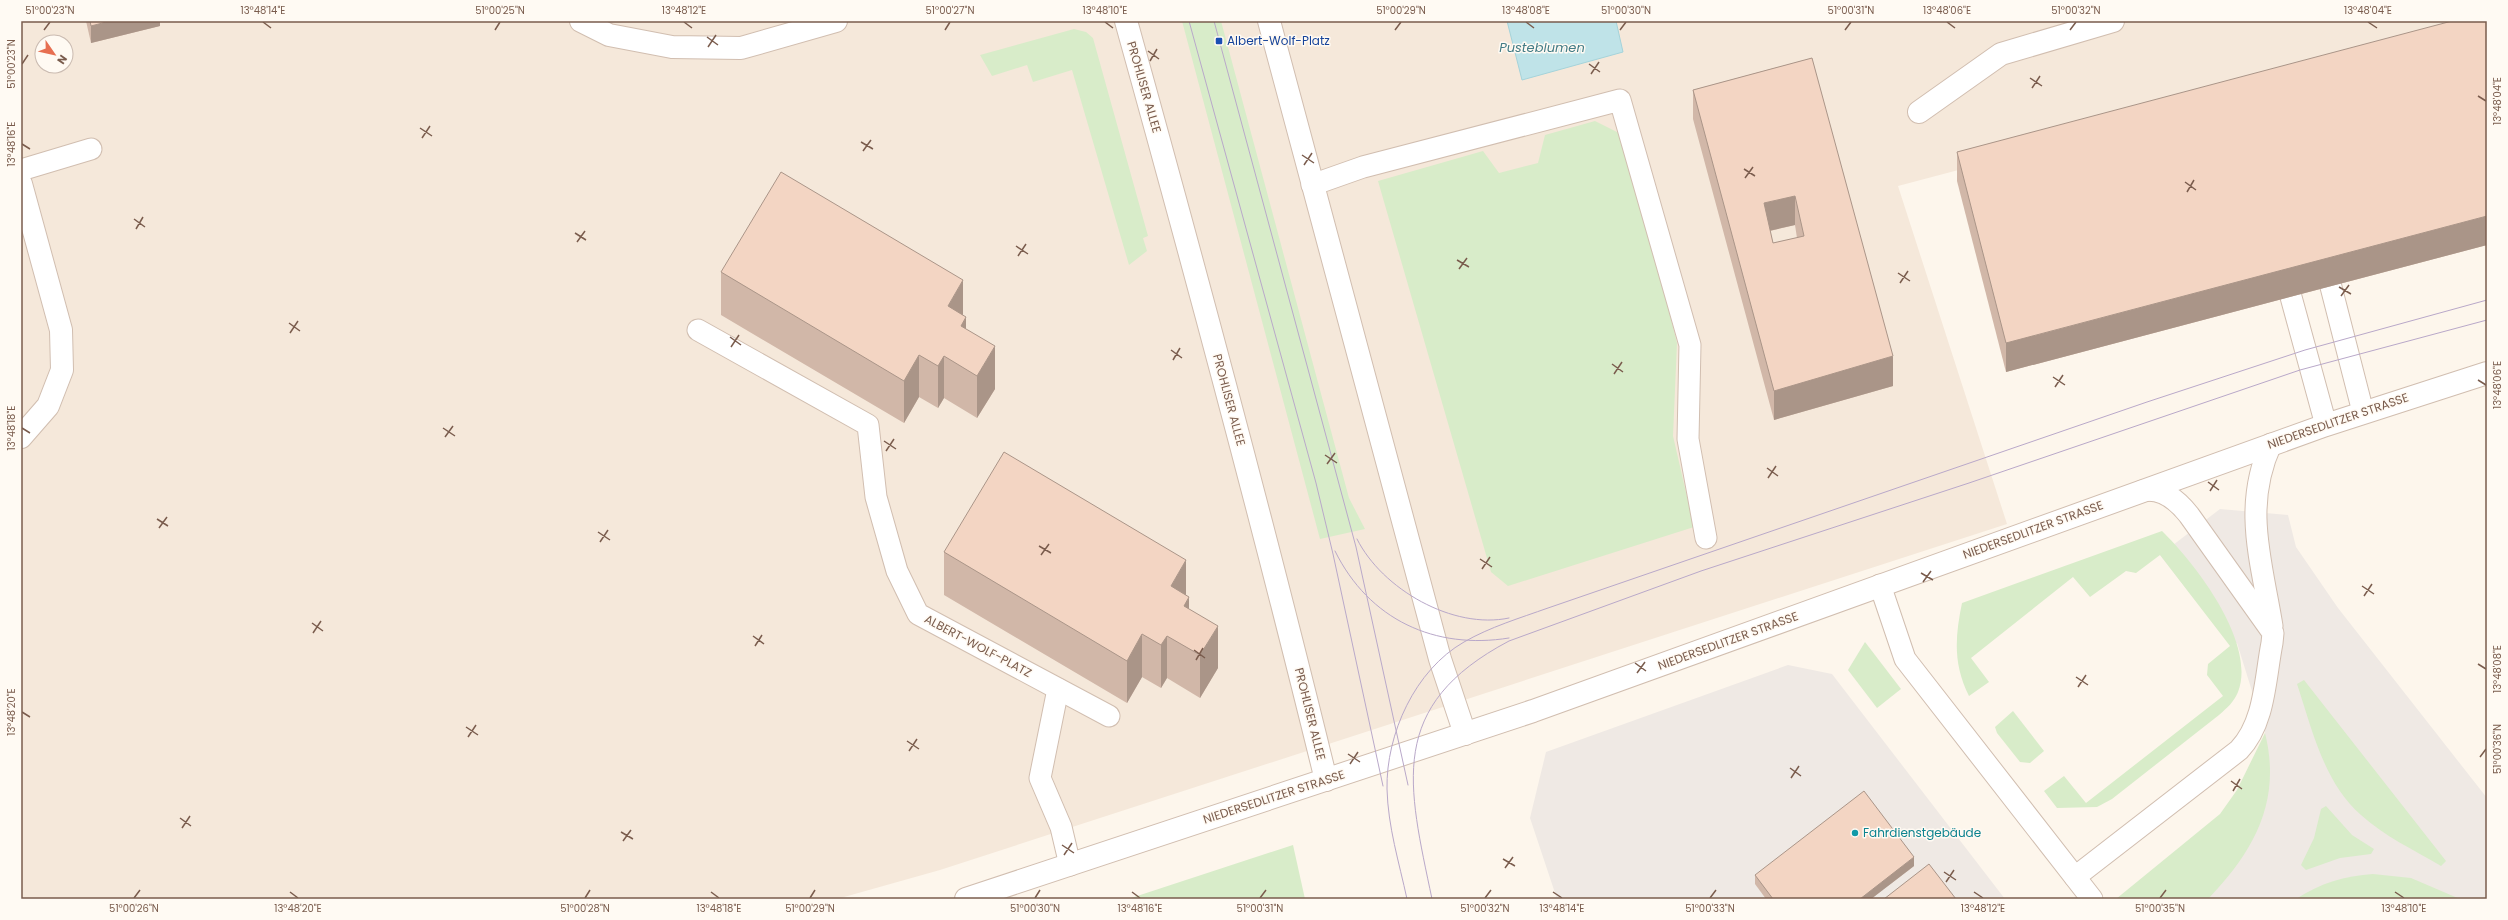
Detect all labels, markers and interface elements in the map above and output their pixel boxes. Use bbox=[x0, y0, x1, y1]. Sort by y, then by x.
text: 51°00'23"N bbox=[25, 3, 75, 18]
text: 13°48'14"E bbox=[241, 3, 285, 18]
text: 51°00'25"N bbox=[475, 3, 525, 18]
text: 13°48'12"E bbox=[662, 3, 706, 18]
text: 51°00'27"N bbox=[926, 3, 974, 18]
text: 13°48'10"E bbox=[1083, 3, 1127, 18]
text: 51°00'29"N bbox=[1376, 3, 1426, 18]
text: 13°48'08"E bbox=[1502, 3, 1550, 18]
text: 51°00'30"N bbox=[1601, 3, 1651, 18]
text: 51°00'31"N bbox=[1828, 3, 1874, 18]
text: 13°48'06"E bbox=[1923, 3, 1971, 18]
text: 51°00'32"N bbox=[2051, 3, 2101, 18]
text: 13°48'04"E bbox=[2344, 3, 2392, 18]
place label: Albert-Wolf-Platz bbox=[1227, 32, 1330, 49]
north arrow bbox=[34, 34, 74, 74]
marker: Albert-Wolf-Platz bbox=[1214, 36, 1224, 46]
water label: Pusteblumen bbox=[1499, 38, 1585, 57]
text: 51°00'23"N bbox=[4, 39, 19, 89]
street label: PROHLISER ALLEE bbox=[1123, 39, 1166, 135]
text: N bbox=[53, 52, 71, 67]
text: 13°48'04"E bbox=[2490, 77, 2505, 125]
text: 13°48'16"E bbox=[4, 122, 19, 166]
street label: PROHLISER ALLEE bbox=[1209, 352, 1250, 448]
text: 13°48'06"E bbox=[2490, 361, 2505, 409]
street label: NIEDERSEDLITZER STRASSE bbox=[2265, 388, 2411, 453]
text: 13°48'18"E bbox=[4, 406, 19, 450]
street label: NIEDERSEDLITZER STRASSE bbox=[1960, 496, 2105, 563]
street label: NIEDERSEDLITZER STRASSE bbox=[1655, 607, 1800, 674]
street label: ALBERT-WOLF-PLATZ bbox=[922, 610, 1035, 681]
text: 13°48'08"E bbox=[2490, 645, 2505, 693]
street label: PROHLISER ALLEE bbox=[1291, 666, 1330, 762]
text: 13°48'20"E bbox=[4, 688, 19, 736]
text: 51°00'36"N bbox=[2490, 724, 2505, 774]
street label: NIEDERSEDLITZER STRASSE bbox=[1201, 766, 1347, 827]
place label: Fahrdienstgebäude bbox=[1863, 824, 1981, 841]
marker: Fahrdienstgebäude bbox=[1850, 828, 1860, 838]
text: 51°00'26"N bbox=[109, 901, 159, 916]
text: 13°48'20"E bbox=[274, 901, 322, 916]
text: 51°00'28"N bbox=[560, 901, 610, 916]
text: 13°48'18"E bbox=[697, 901, 741, 916]
text: 51°00'29"N bbox=[785, 901, 835, 916]
text: 51°00'30"N bbox=[1010, 901, 1060, 916]
text: 13°48'16"E bbox=[1118, 901, 1162, 916]
text: 51°00'31"N bbox=[1237, 901, 1283, 916]
text: 51°00'32"N bbox=[1460, 901, 1510, 916]
text: 13°48'14"E bbox=[1540, 901, 1584, 916]
text: 51°00'33"N bbox=[1685, 901, 1735, 916]
text: 13°48'12"E bbox=[1961, 901, 2005, 916]
text: 51°00'35"N bbox=[2135, 901, 2185, 916]
text: 13°48'10"E bbox=[2382, 901, 2426, 916]

